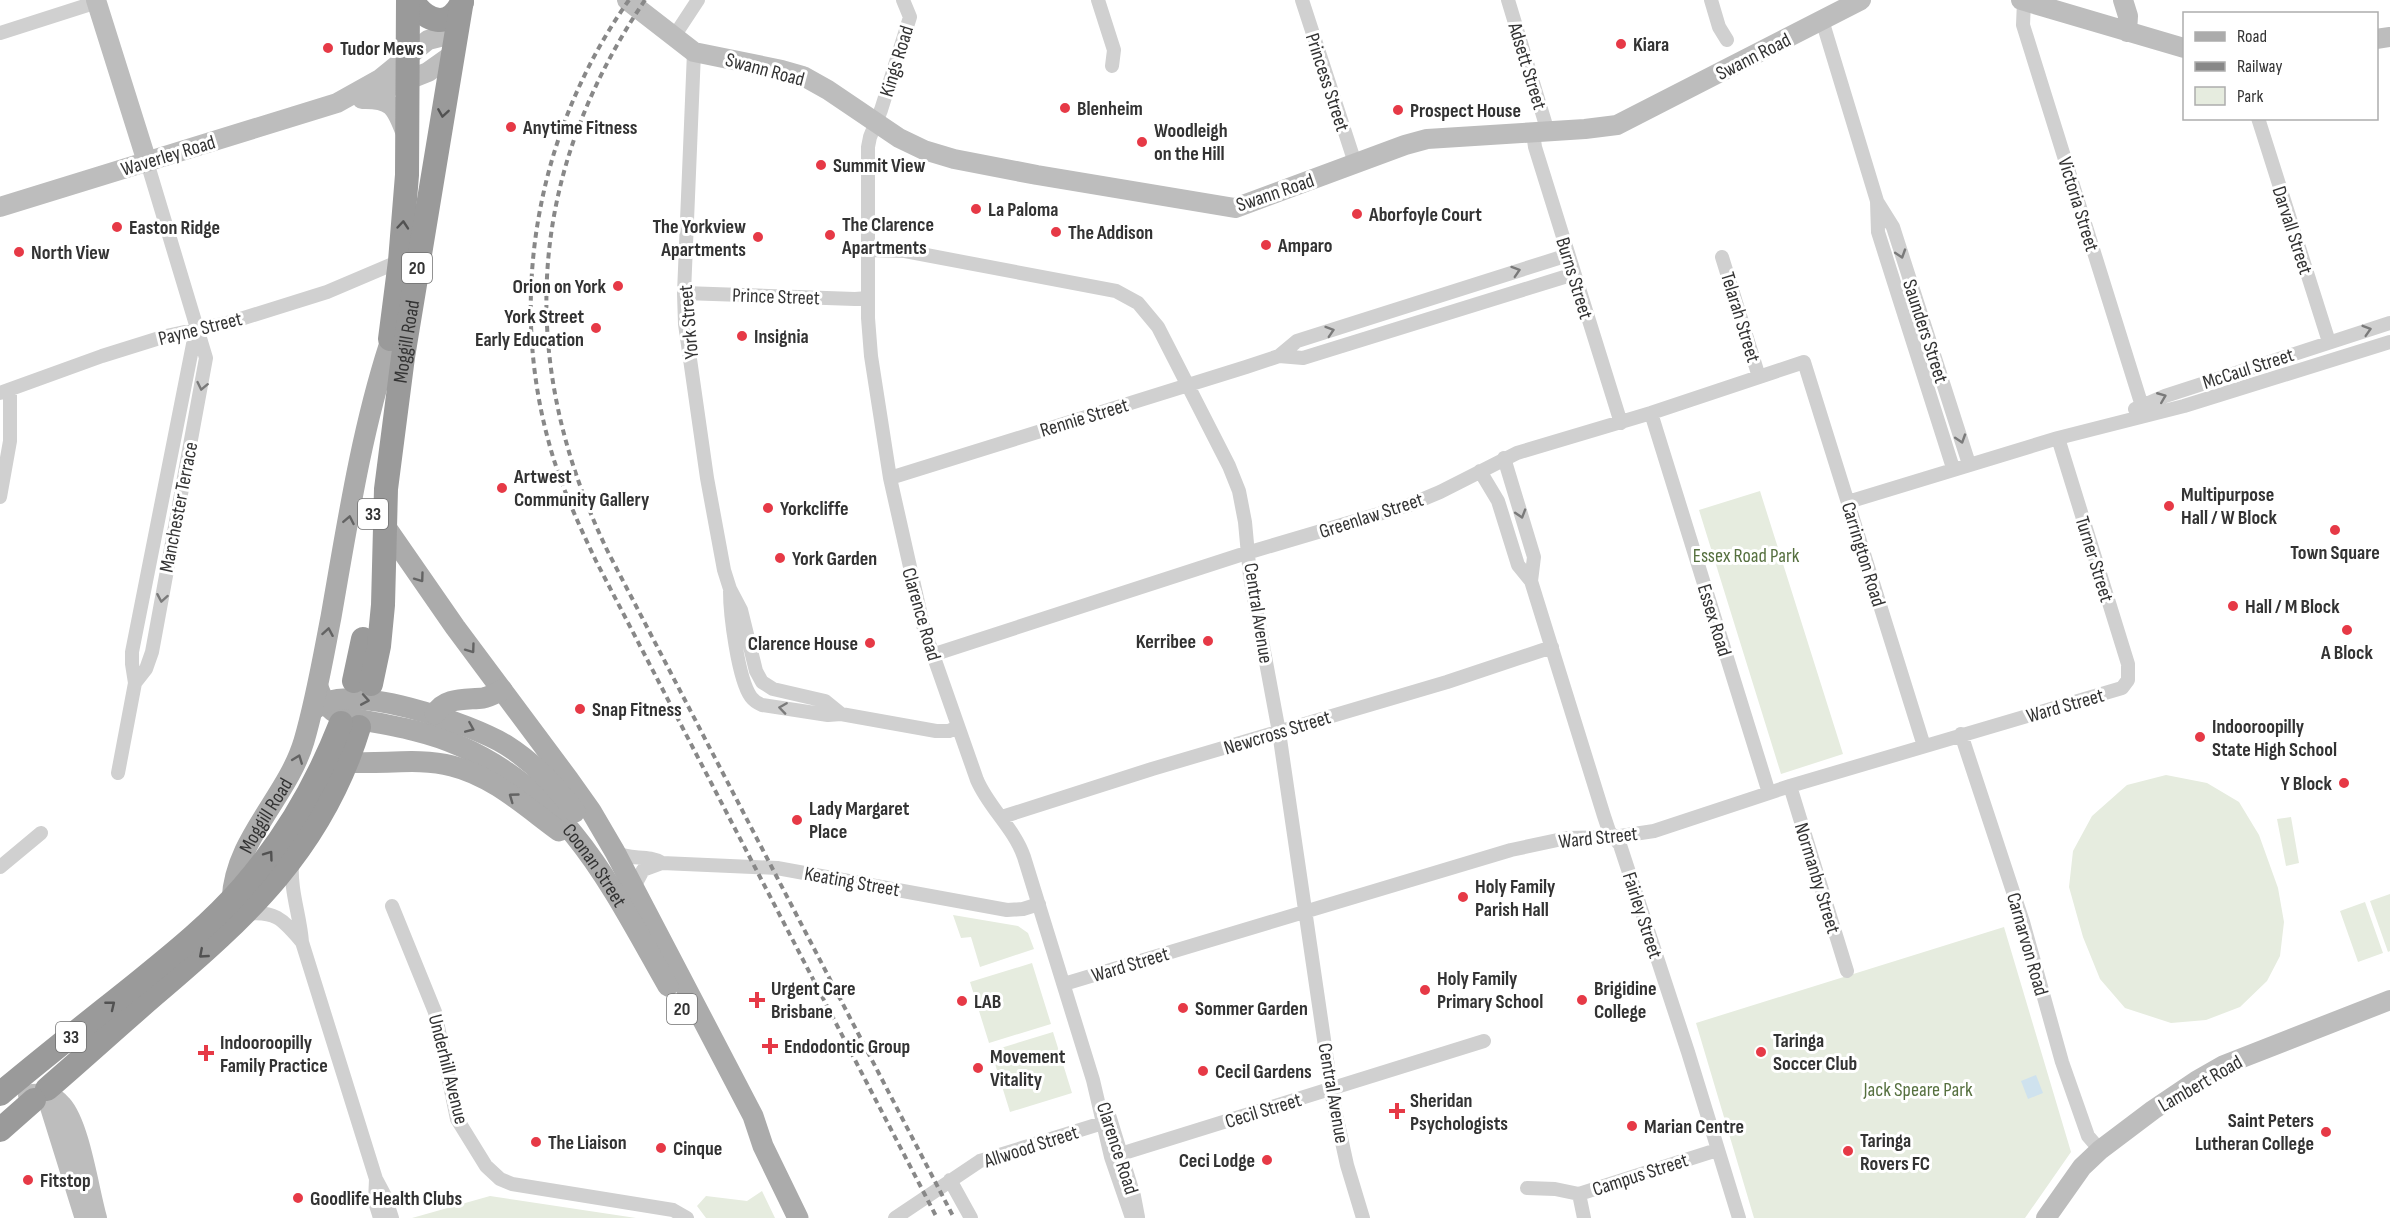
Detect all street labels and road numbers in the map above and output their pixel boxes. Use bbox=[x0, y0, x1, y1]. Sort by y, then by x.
street label: Adsett Street bbox=[1502, 19, 1552, 113]
street label: Kings Road bbox=[875, 23, 919, 100]
street label: Swann Road bbox=[1712, 28, 1795, 86]
street label: Princess Street bbox=[1300, 30, 1354, 134]
street label: Swann Road bbox=[723, 48, 807, 92]
street label: Waverley Road bbox=[118, 130, 218, 182]
street label: Victoria Street bbox=[2052, 154, 2104, 254]
street label: Swann Road bbox=[1233, 168, 1317, 217]
street label: Darvall Street bbox=[2267, 183, 2318, 277]
street label: Burns Street bbox=[1550, 235, 1598, 322]
road number: 20 bbox=[402, 253, 432, 283]
street label: Telarah Street bbox=[1715, 269, 1765, 365]
street label: Saunders Street bbox=[1897, 276, 1953, 386]
street label: Prince Street bbox=[732, 283, 820, 311]
street label: York Street bbox=[674, 284, 704, 360]
street label: Moggill Road bbox=[389, 298, 425, 385]
street label: Payne Street bbox=[156, 307, 245, 351]
street label: McCaul Street bbox=[2200, 343, 2297, 395]
street label: Rennie Street bbox=[1037, 393, 1131, 443]
street label: Manchester Terrace bbox=[155, 440, 203, 575]
street label: Greenlaw Street bbox=[1316, 488, 1426, 544]
road number: 33 bbox=[358, 499, 388, 529]
street label: Carrington Road bbox=[1836, 499, 1890, 609]
street label: Turner Street bbox=[2070, 513, 2118, 605]
street label: Central Avenue bbox=[1238, 561, 1278, 665]
street label: Clarence Road bbox=[896, 565, 946, 664]
street label: Essex Road bbox=[1692, 581, 1736, 659]
street label: Ward Street bbox=[2024, 683, 2107, 728]
street label: Newcross Street bbox=[1221, 705, 1334, 761]
street label: Moggill Road bbox=[234, 774, 298, 857]
street label: Coonan Street bbox=[557, 819, 631, 912]
street label: Normanby Street bbox=[1789, 820, 1845, 937]
street label: Ward Street bbox=[1557, 822, 1639, 854]
street label: Keating Street bbox=[802, 862, 901, 902]
street label: Fairley Street bbox=[1617, 869, 1667, 961]
street label: Carnarvon Road bbox=[2001, 890, 2053, 998]
street label: Ward Street bbox=[1089, 942, 1172, 988]
road number: 20 bbox=[667, 994, 697, 1024]
street label: Underhill Avenue bbox=[423, 1012, 473, 1127]
road number: 33 bbox=[56, 1022, 86, 1052]
street label: Central Avenue bbox=[1312, 1041, 1354, 1145]
street label: Lambert Road bbox=[2154, 1050, 2247, 1117]
street label: Cecil Street bbox=[1222, 1088, 1304, 1134]
street label: Clarence Road bbox=[1091, 1099, 1143, 1197]
street label: Allwood Street bbox=[980, 1120, 1081, 1174]
street label: Campus Street bbox=[1589, 1148, 1691, 1202]

